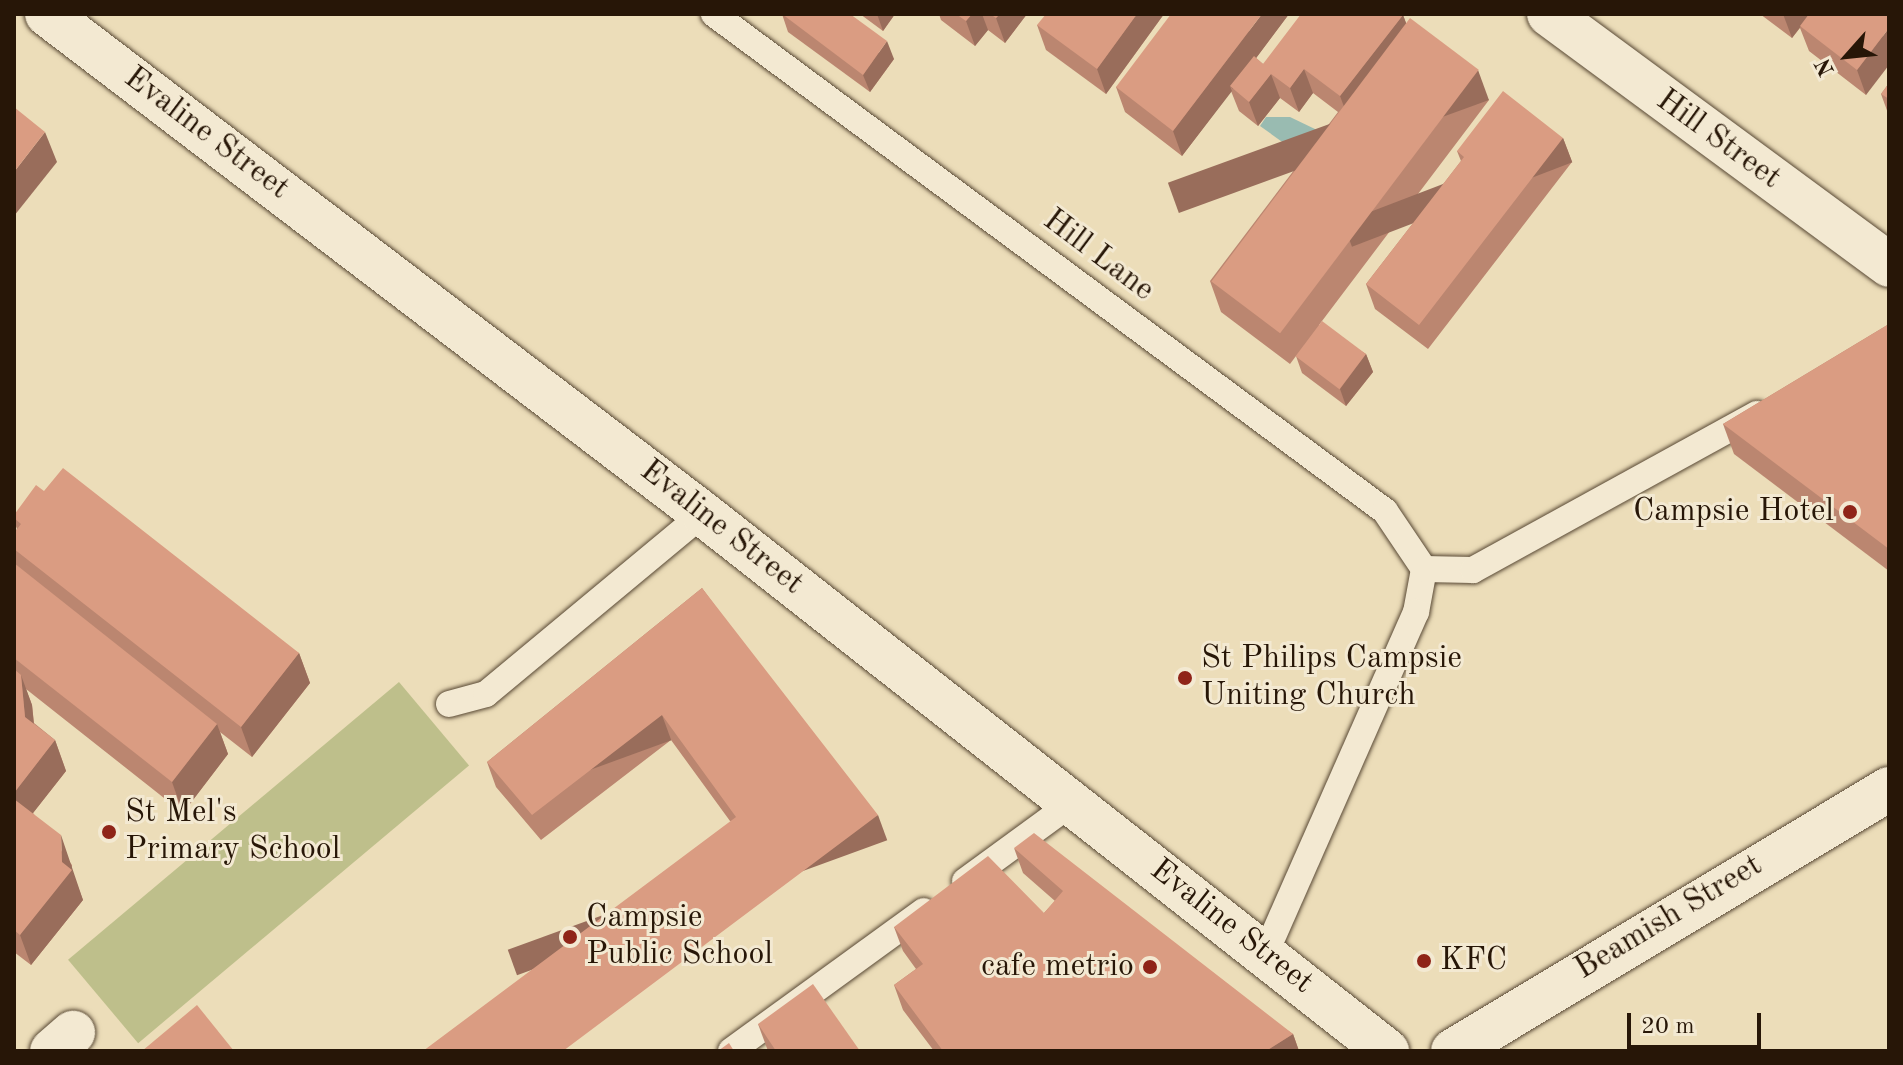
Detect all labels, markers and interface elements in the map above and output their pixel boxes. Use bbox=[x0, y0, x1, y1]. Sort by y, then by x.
north arrow bbox=[1807, 16, 1887, 96]
text: N bbox=[1812, 54, 1839, 79]
street label: Evaline Street bbox=[116, 59, 296, 209]
street label: Hill Street bbox=[1648, 82, 1788, 198]
street label: Hill Lane bbox=[1035, 202, 1161, 310]
street label: Evaline Street bbox=[632, 452, 810, 604]
place label: Campsie Hotel bbox=[1633, 493, 1834, 531]
marker: Campsie Hotel bbox=[1841, 503, 1859, 521]
place label: St Philips Campsie Uniting Church bbox=[1201, 641, 1462, 716]
marker: St Philips Campsie Uniting Church bbox=[1176, 669, 1194, 687]
place label: St Mel's Primary School bbox=[125, 795, 340, 870]
marker: St Mel's Primary School bbox=[100, 823, 118, 841]
street label: Beamish Street bbox=[1568, 847, 1770, 989]
street label: Evaline Street bbox=[1142, 851, 1320, 1003]
place label: Campsie Public School bbox=[586, 900, 773, 975]
marker: Campsie Public School bbox=[561, 928, 579, 946]
place label: KFC bbox=[1440, 942, 1507, 980]
place label: cafe metrio bbox=[981, 948, 1134, 986]
marker: KFC bbox=[1415, 952, 1433, 970]
marker: cafe metrio bbox=[1141, 958, 1159, 976]
scale bar bbox=[1631, 997, 1765, 1047]
text: 20 m bbox=[1641, 1015, 1695, 1039]

